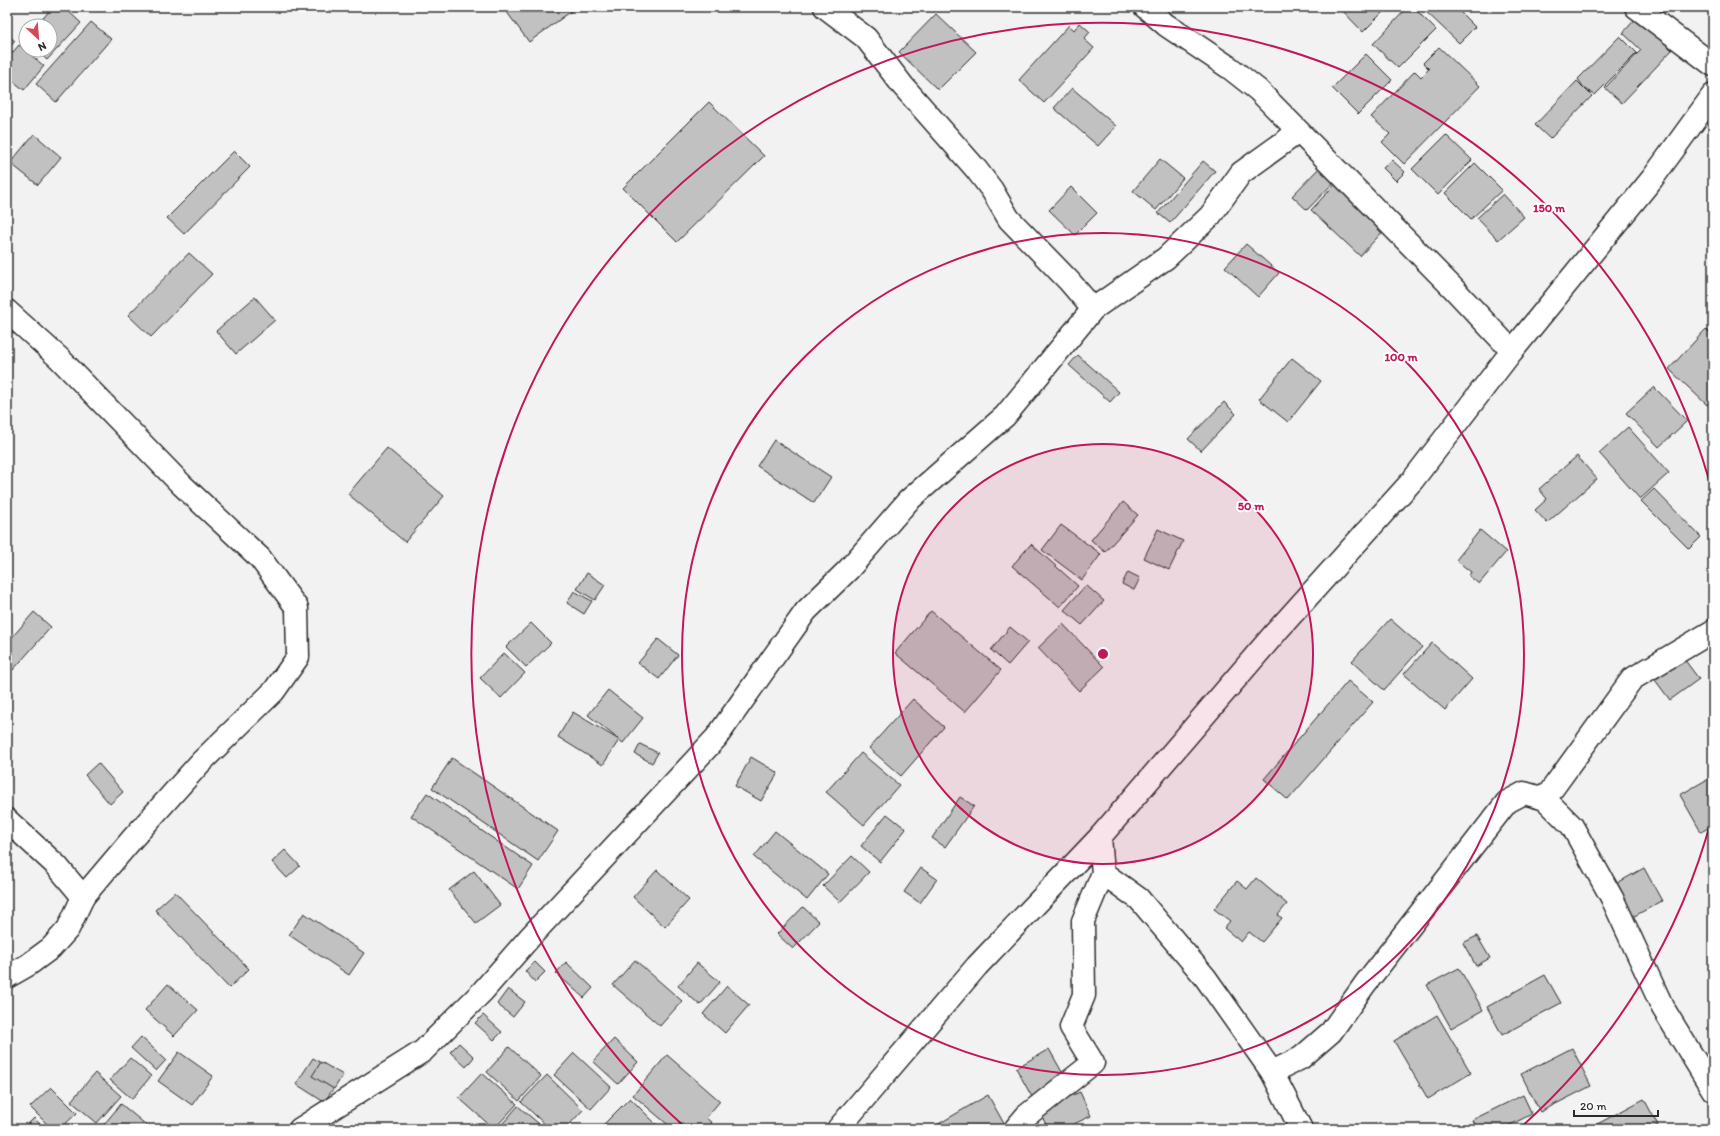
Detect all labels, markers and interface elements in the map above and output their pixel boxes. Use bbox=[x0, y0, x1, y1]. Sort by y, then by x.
north arrow bbox=[18, 18, 58, 58]
text: N bbox=[36, 39, 48, 54]
text: 150 m bbox=[1533, 201, 1566, 215]
text: 100 m bbox=[1384, 350, 1418, 364]
text: 50 m bbox=[1238, 499, 1265, 513]
centre of rings bbox=[1096, 647, 1110, 661]
scale bar bbox=[1574, 1092, 1658, 1118]
text: 20 m bbox=[1580, 1099, 1607, 1113]

